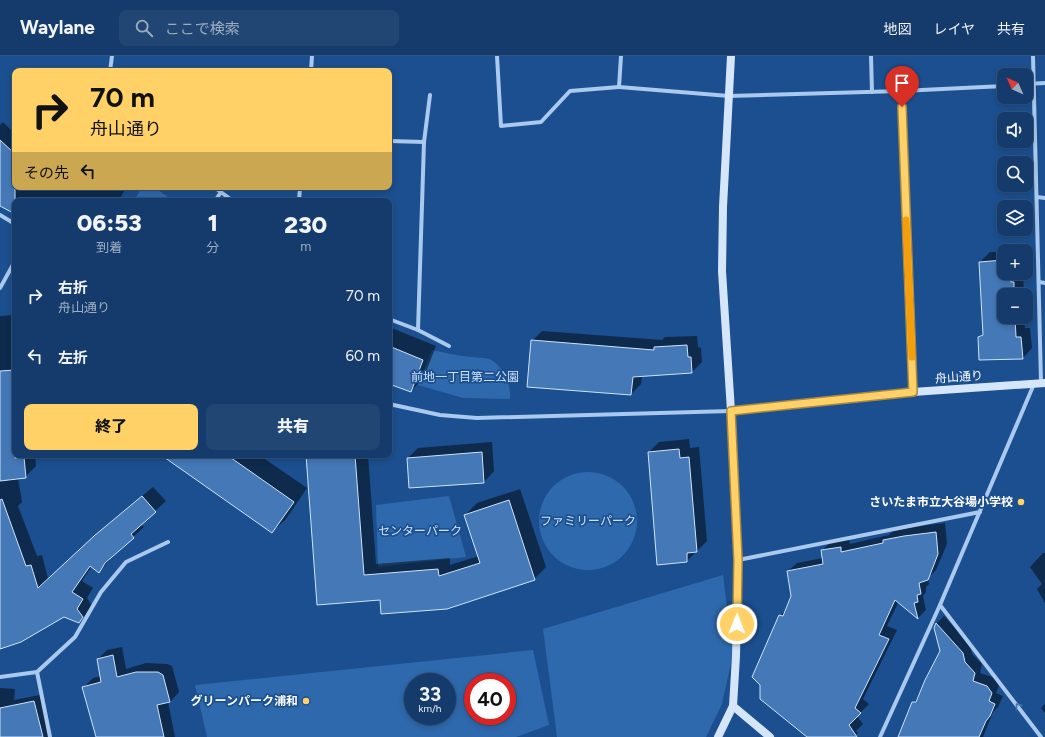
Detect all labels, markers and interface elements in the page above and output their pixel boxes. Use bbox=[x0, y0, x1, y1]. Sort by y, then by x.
search box bbox=[119, 10, 399, 46]
text: Waylane bbox=[20, 16, 95, 39]
icon: search bbox=[133, 17, 155, 39]
text: ここで検索 bbox=[165, 20, 240, 38]
text: 地図 bbox=[883, 21, 911, 38]
text: レイヤ bbox=[933, 21, 975, 38]
text: 共有 bbox=[997, 21, 1025, 38]
pin bbox=[885, 66, 919, 107]
north arrow bbox=[997, 68, 1033, 104]
map controls bbox=[997, 68, 1033, 324]
icon: arrive bbox=[891, 72, 913, 94]
text: 70 m bbox=[90, 80, 155, 114]
icon: right bbox=[24, 84, 76, 136]
button: sound bbox=[997, 112, 1033, 148]
text: 舟山通り bbox=[90, 118, 162, 140]
button: search bbox=[997, 156, 1033, 192]
icon: left bbox=[77, 160, 99, 182]
text: その先 bbox=[24, 164, 69, 182]
button: layers bbox=[997, 200, 1033, 236]
text: 06:53 bbox=[77, 208, 142, 237]
text: 1 bbox=[208, 208, 218, 237]
text: 230 bbox=[284, 210, 327, 239]
text: m bbox=[300, 239, 311, 254]
text: 到着 bbox=[96, 240, 122, 255]
text: 分 bbox=[206, 240, 219, 255]
button: + bbox=[997, 244, 1033, 280]
text: 右折 bbox=[58, 279, 88, 297]
icon: right bbox=[24, 285, 46, 307]
text: 70 m bbox=[346, 287, 380, 305]
button: − bbox=[997, 288, 1033, 324]
text: 舟山通り bbox=[58, 300, 110, 315]
icon: left bbox=[24, 345, 46, 367]
text: 60 m bbox=[345, 347, 380, 365]
text: 左折 bbox=[58, 349, 88, 367]
street label: 舟山通り bbox=[935, 368, 983, 386]
park label: 前地一丁目第二公園 bbox=[411, 370, 519, 384]
button: 終了 bbox=[24, 404, 198, 450]
button: 共有 bbox=[206, 404, 380, 450]
place label: さいたま市立大谷場小学校 bbox=[869, 495, 1013, 509]
marker: さいたま市立大谷場小学校 bbox=[1016, 497, 1026, 507]
park label: ファミリーパーク bbox=[540, 514, 636, 528]
park label: センターパーク bbox=[378, 524, 462, 538]
position arrow bbox=[716, 603, 758, 645]
speed limit sign: 40 bbox=[464, 673, 516, 725]
text: 33 bbox=[419, 682, 441, 706]
place label: グリーンパーク浦和 bbox=[191, 694, 298, 708]
marker: グリーンパーク浦和 bbox=[301, 696, 311, 706]
text: km/h bbox=[419, 702, 441, 715]
one-way arrow bbox=[1015, 704, 1022, 711]

